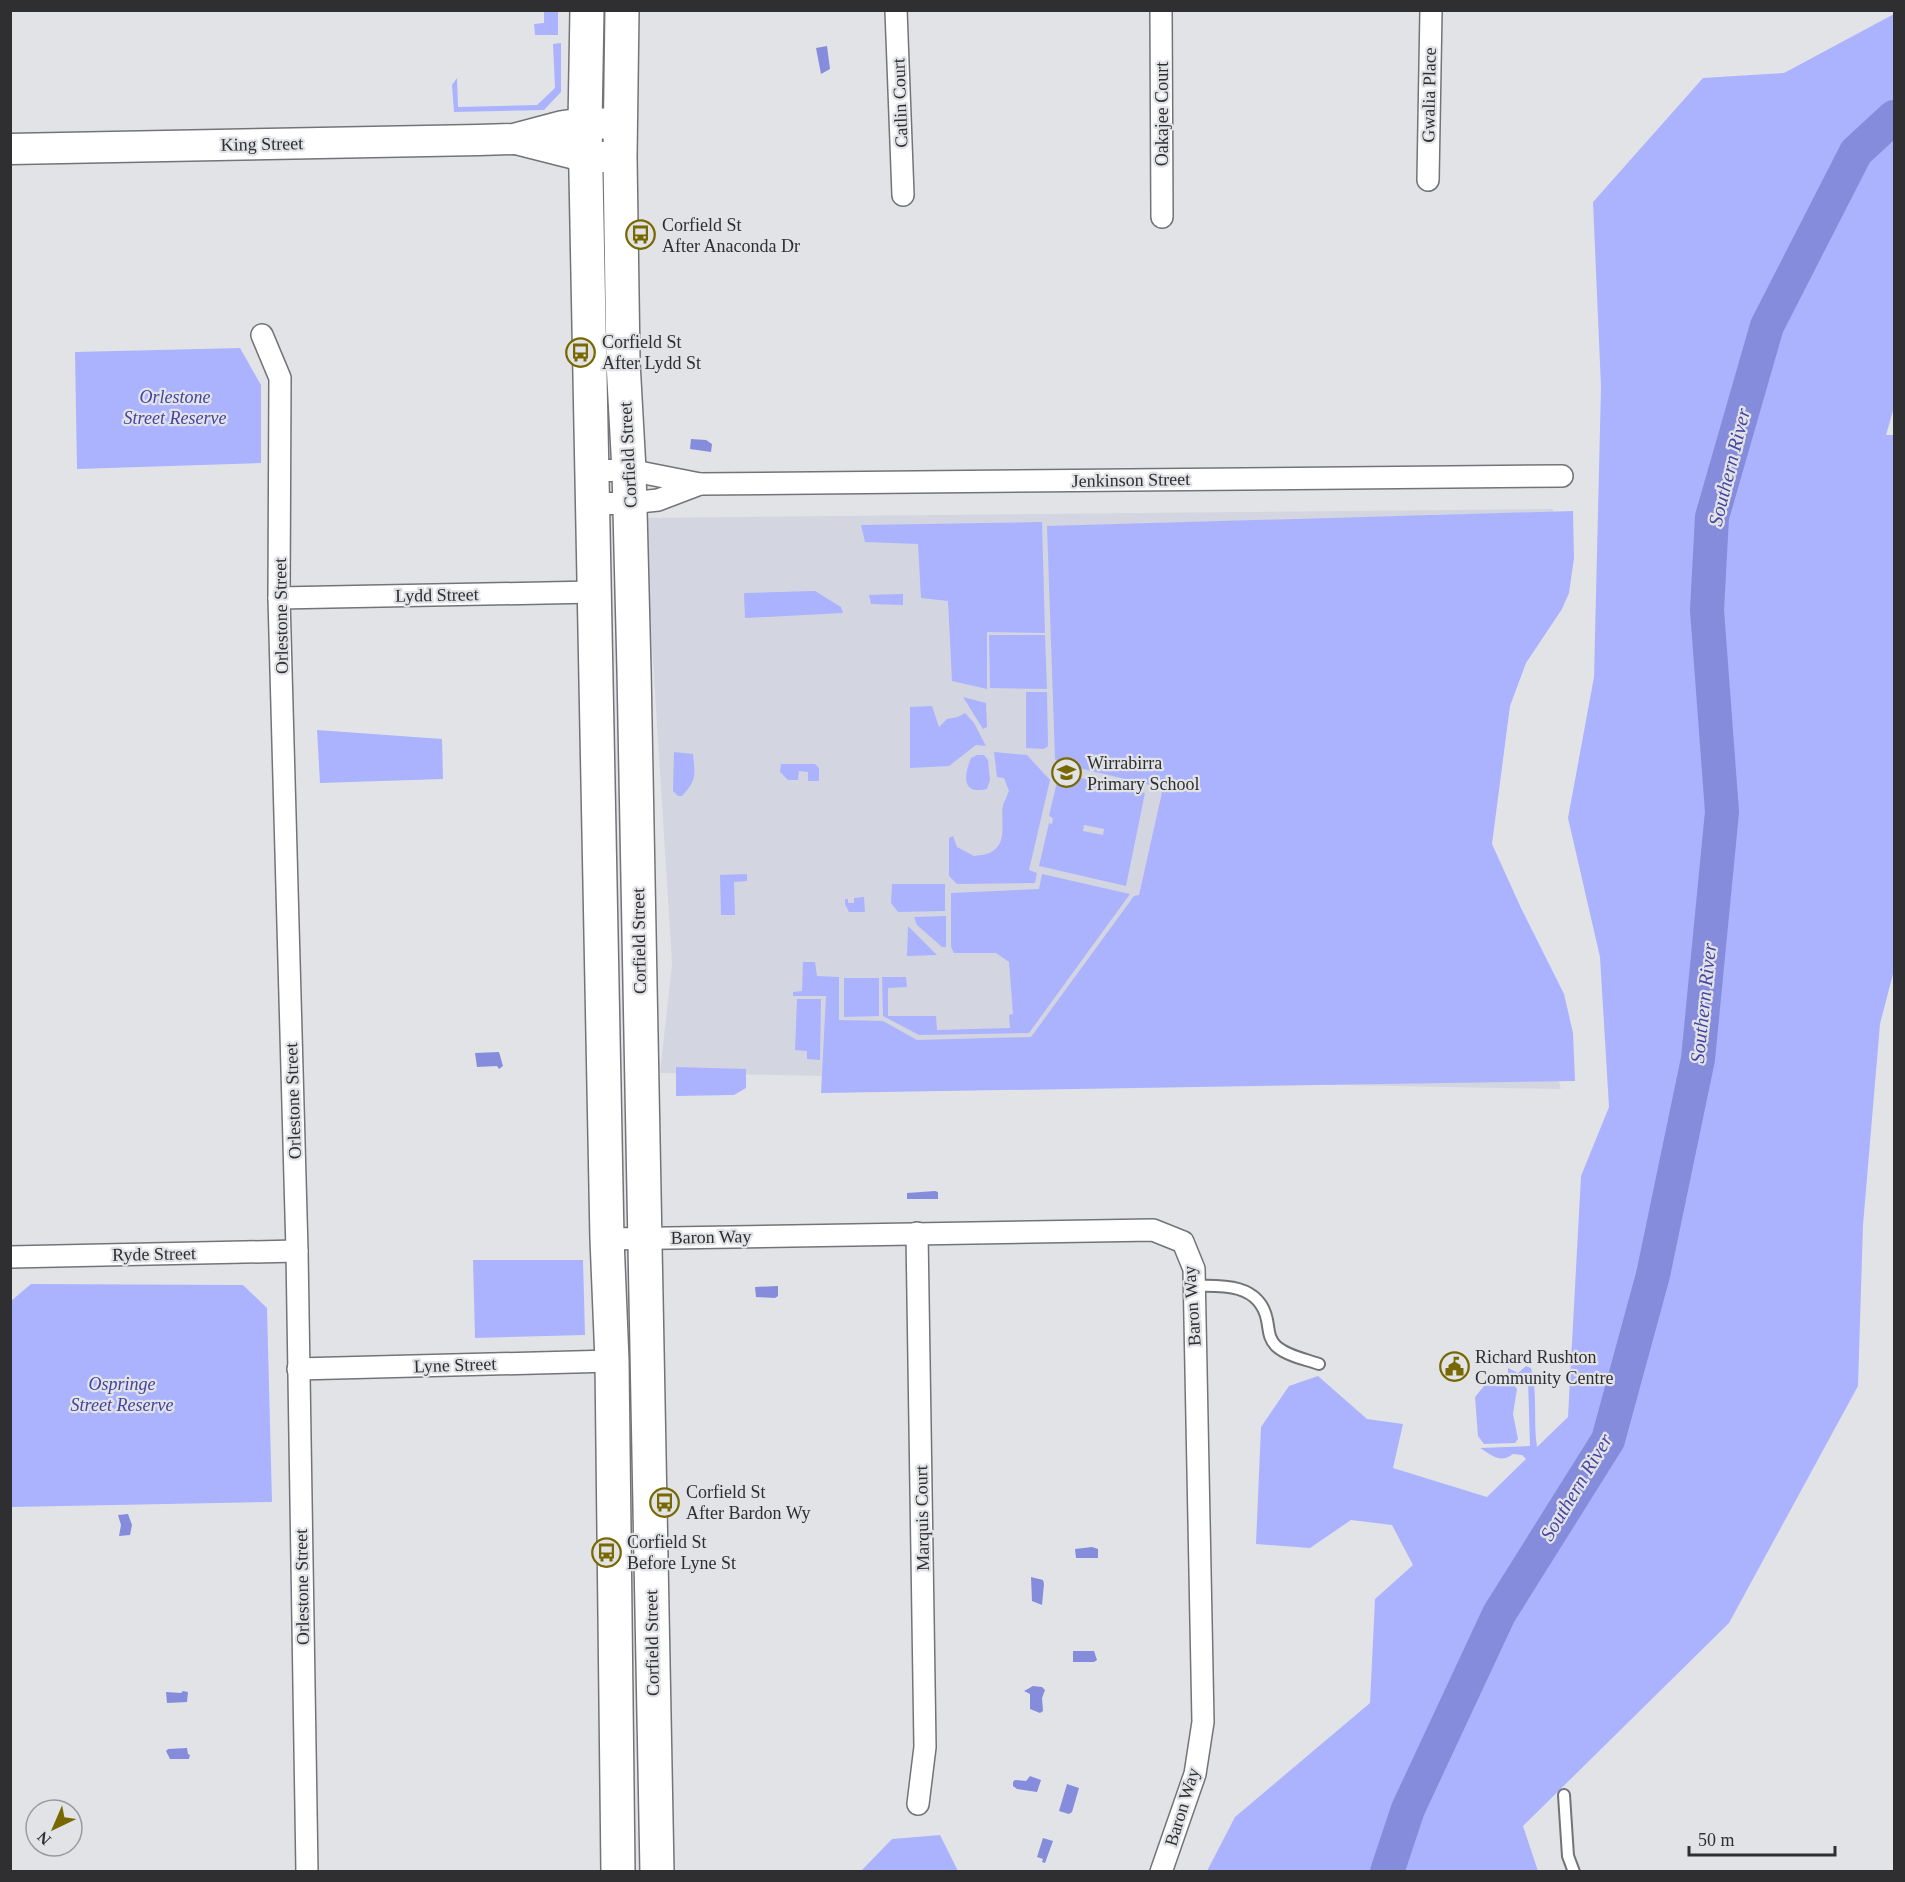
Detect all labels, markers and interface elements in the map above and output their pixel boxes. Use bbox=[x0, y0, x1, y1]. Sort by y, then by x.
street label: Gwalia Place bbox=[1418, 47, 1440, 143]
street label: Catlin Court bbox=[888, 58, 912, 148]
street label: Oakajee Court bbox=[1152, 62, 1172, 166]
street label: King Street bbox=[221, 133, 303, 155]
place label: Corfield St After Anaconda Dr bbox=[662, 215, 800, 256]
bus stop icon: Corfield St After Anaconda Dr bbox=[625, 219, 657, 251]
place label: Corfield St After Lydd St bbox=[602, 332, 701, 373]
bus stop icon: Corfield St After Lydd St bbox=[565, 336, 597, 368]
park label: Orlestone Street Reserve bbox=[124, 387, 226, 428]
street label: Corfield Street bbox=[615, 401, 641, 509]
water label: Southern River bbox=[1704, 406, 1754, 528]
street label: Jenkinson Street bbox=[1072, 469, 1190, 491]
street label: Orlestone Street bbox=[270, 558, 292, 674]
street label: Lydd Street bbox=[395, 584, 479, 606]
place label: Wirrabirra Primary School bbox=[1087, 753, 1200, 794]
school or university icon: Wirrabirra Primary School bbox=[1050, 757, 1082, 789]
street label: Corfield Street bbox=[628, 888, 650, 994]
water label: Southern River bbox=[1686, 942, 1720, 1064]
street label: Orlestone Street bbox=[281, 1042, 305, 1160]
street label: Baron Way bbox=[670, 1226, 752, 1248]
street label: Ryde Street bbox=[112, 1243, 196, 1265]
street label: Baron Way bbox=[1179, 1265, 1205, 1347]
place label: Richard Rushton Community Centre bbox=[1475, 1347, 1614, 1388]
public building icon: Richard Rushton Community Centre bbox=[1438, 1351, 1470, 1383]
street label: Lyne Street bbox=[413, 1354, 497, 1376]
park label: Ospringe Street Reserve bbox=[71, 1374, 173, 1415]
water label: Southern River bbox=[1536, 1429, 1617, 1544]
street label: Marquis Court bbox=[911, 1465, 933, 1571]
place label: Corfield St After Bardon Wy bbox=[686, 1482, 811, 1523]
bus stop icon: Corfield St After Bardon Wy bbox=[649, 1486, 681, 1518]
street label: Orlestone Street bbox=[291, 1529, 313, 1645]
place label: Corfield St Before Lyne St bbox=[627, 1532, 736, 1573]
bus stop icon: Corfield St Before Lyne St bbox=[590, 1536, 622, 1568]
street label: Corfield Street bbox=[641, 1590, 663, 1696]
street label: Baron Way bbox=[1161, 1765, 1203, 1849]
north arrow bbox=[24, 1798, 84, 1858]
scale bar bbox=[1689, 1819, 1834, 1857]
text: N bbox=[34, 1828, 54, 1849]
text: 50 m bbox=[1698, 1830, 1735, 1850]

